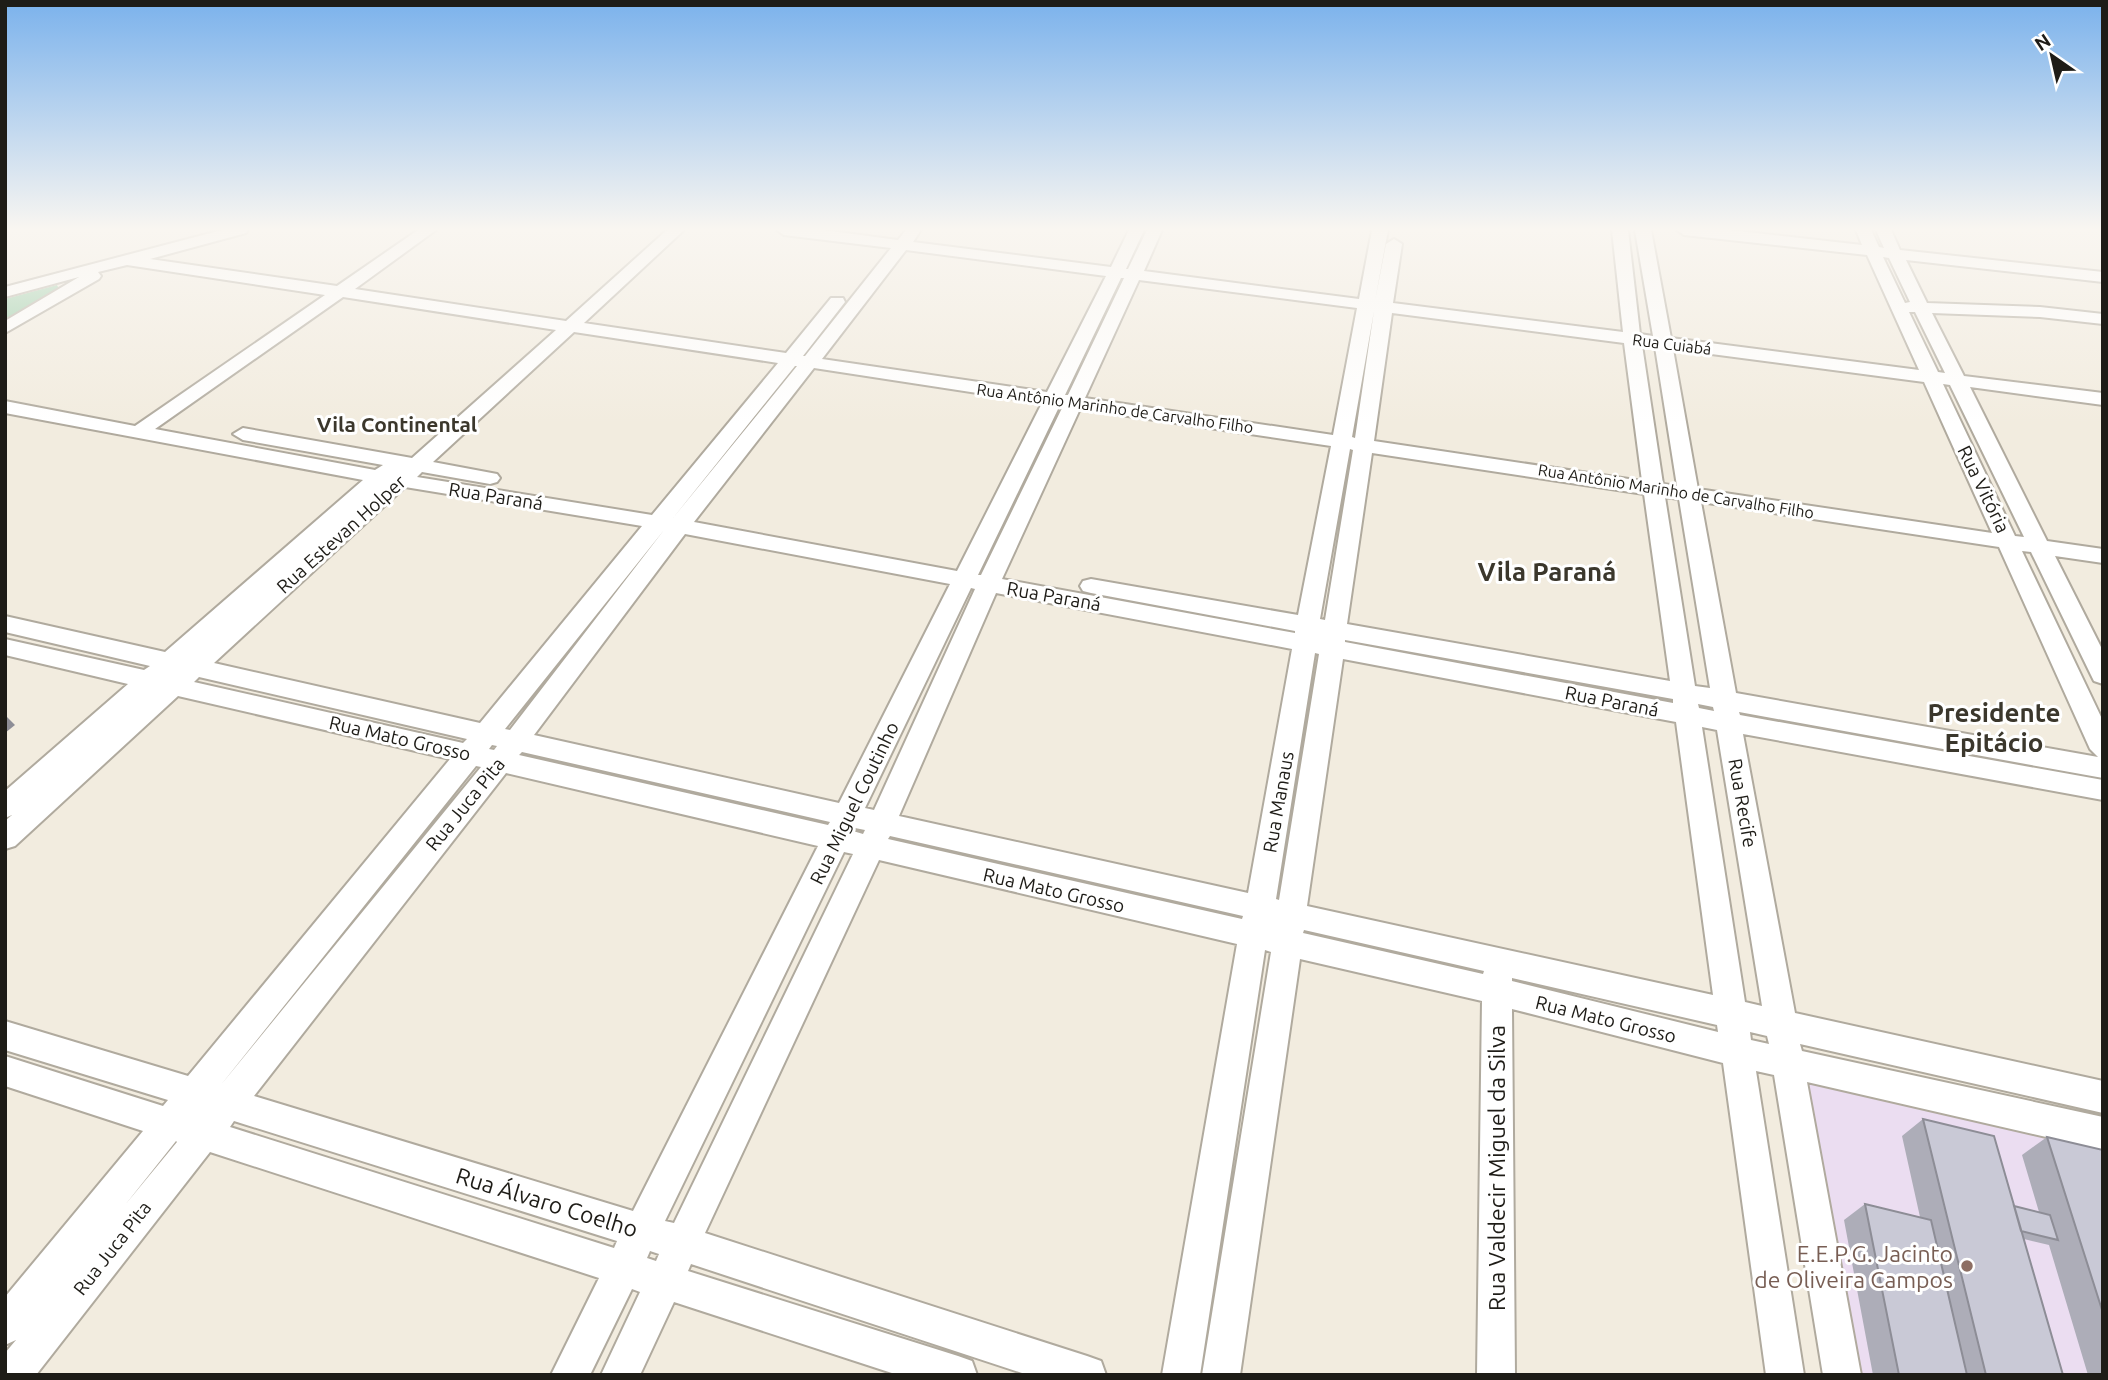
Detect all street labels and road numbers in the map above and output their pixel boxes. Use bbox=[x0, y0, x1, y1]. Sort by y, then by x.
street label: Rua Cuiabá bbox=[1631, 330, 1713, 358]
street label: Rua Antônio Marinho de Carvalho Filho bbox=[975, 380, 1255, 436]
street label: Rua Vitória bbox=[1953, 442, 2015, 536]
street label: Rua Antônio Marinho de Carvalho Filho bbox=[1537, 460, 1815, 522]
street label: Rua Estevan Holper bbox=[272, 470, 410, 598]
street label: Rua Paraná bbox=[447, 478, 545, 514]
street label: Rua Paraná bbox=[1005, 577, 1103, 615]
street label: Rua Paraná bbox=[1563, 681, 1661, 721]
street label: Rua Mato Grosso bbox=[327, 711, 473, 765]
street label: Rua Miguel Coutinho bbox=[805, 718, 903, 888]
street label: Rua Manaus bbox=[1258, 749, 1298, 855]
street label: Rua Juca Pita bbox=[421, 753, 509, 855]
street label: Rua Recife bbox=[1724, 757, 1762, 849]
street label: Rua Mato Grosso bbox=[981, 863, 1127, 917]
street label: Rua Mato Grosso bbox=[1533, 991, 1679, 1047]
street label: Rua Valdecir Miguel da Silva bbox=[1484, 1025, 1509, 1311]
street label: Rua Álvaro Coelho bbox=[453, 1161, 641, 1242]
street label: Rua Juca Pita bbox=[69, 1197, 155, 1299]

